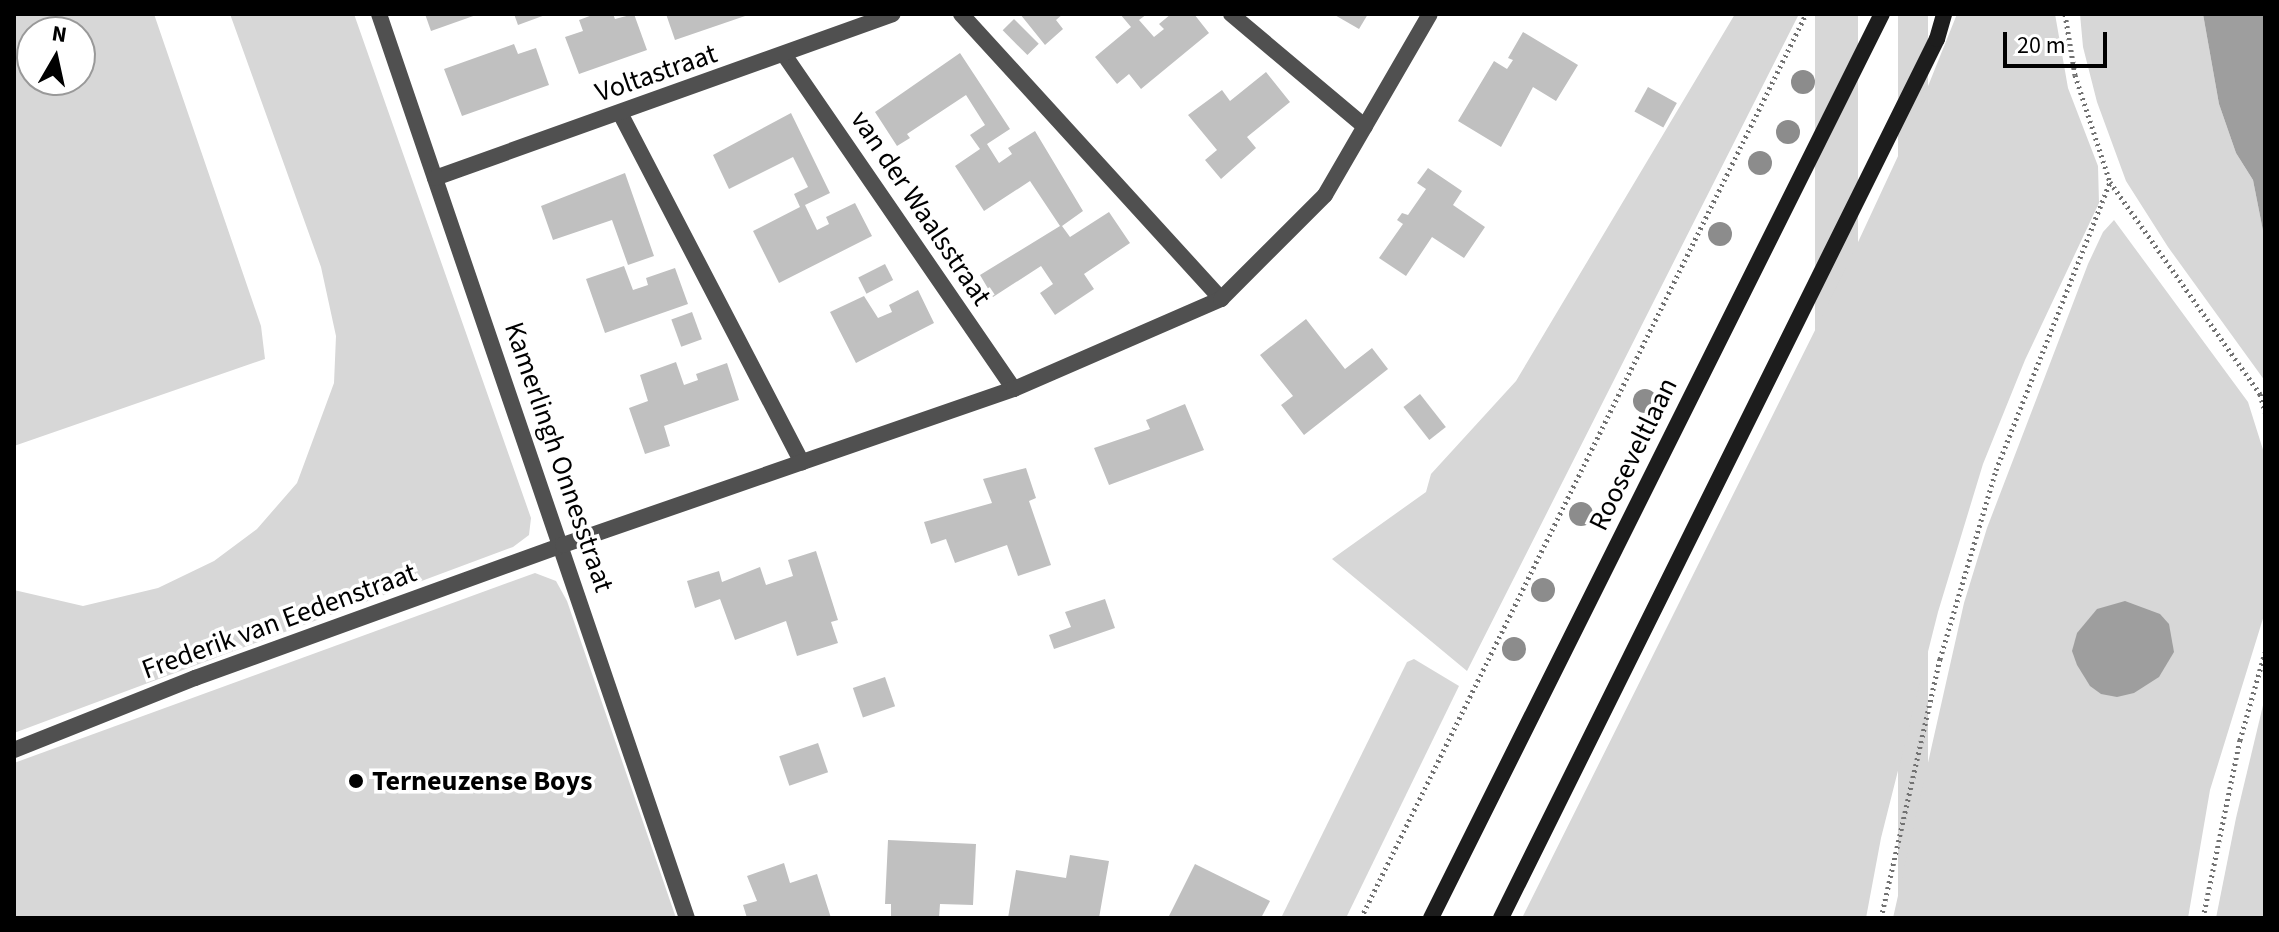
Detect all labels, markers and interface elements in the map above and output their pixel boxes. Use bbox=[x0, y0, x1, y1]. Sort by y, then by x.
north arrow bbox=[16, 16, 96, 96]
scale bar bbox=[2007, 16, 2111, 66]
text: N bbox=[50, 17, 69, 51]
text: 20 m bbox=[2017, 28, 2066, 63]
street label: Voltastraat bbox=[591, 37, 721, 109]
street label: van der Waalsstraat bbox=[843, 104, 999, 312]
street label: Kamerlingh Onnesstraat bbox=[497, 318, 621, 596]
street label: Rooseveltlaan bbox=[1582, 372, 1684, 536]
street label: Frederik van Eedenstraat bbox=[137, 556, 421, 686]
place label: Terneuzense Boys bbox=[372, 764, 592, 798]
marker: Terneuzense Boys bbox=[347, 772, 365, 790]

